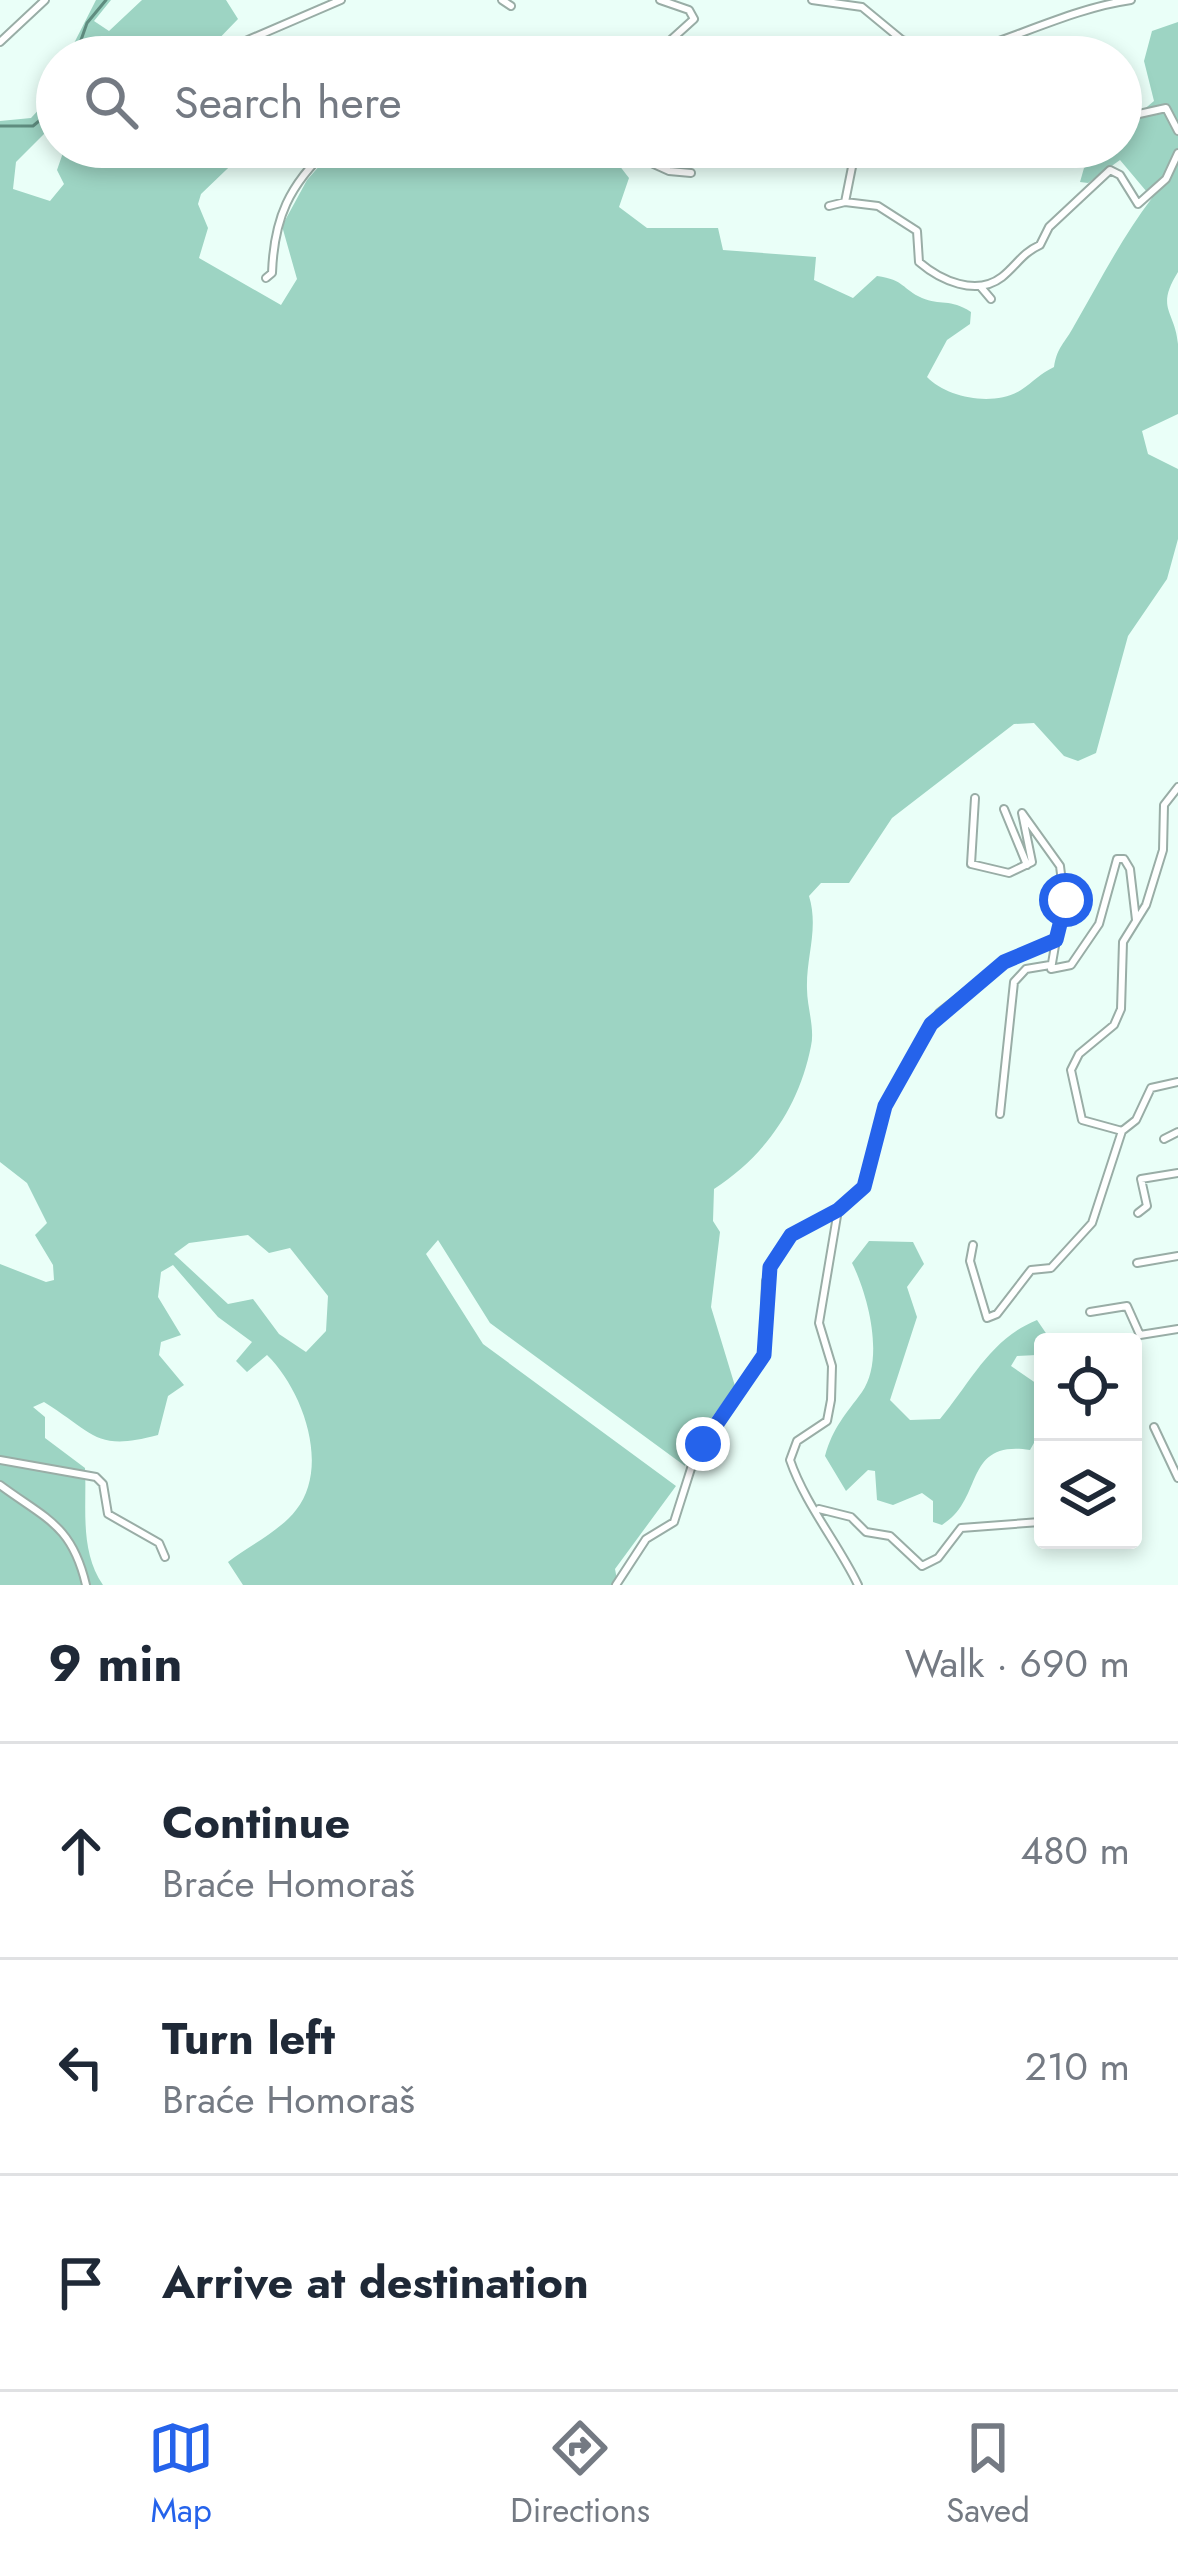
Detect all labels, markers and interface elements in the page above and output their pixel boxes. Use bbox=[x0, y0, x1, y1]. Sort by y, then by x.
search box bbox=[36, 36, 1142, 168]
icon: search bbox=[78, 69, 144, 135]
text: Search here bbox=[174, 70, 402, 135]
route start bbox=[1039, 873, 1093, 927]
map controls bbox=[1034, 1333, 1142, 1549]
button: locate bbox=[1034, 1333, 1142, 1441]
route end bbox=[676, 1417, 730, 1471]
button: layers bbox=[1034, 1441, 1142, 1549]
text: 9 min bbox=[48, 1626, 183, 1700]
text: Walk · 690 m bbox=[905, 1635, 1130, 1692]
text: Continue bbox=[162, 1790, 350, 1855]
icon: ahead bbox=[48, 1818, 114, 1884]
text: 480 m bbox=[1020, 1822, 1130, 1879]
text: Braće Homoraš bbox=[162, 1855, 415, 1912]
text: Turn left bbox=[162, 2006, 335, 2071]
icon: left bbox=[48, 2034, 114, 2100]
text: 210 m bbox=[1025, 2038, 1130, 2095]
text: Braće Homoraš bbox=[162, 2071, 415, 2128]
icon: arrive bbox=[48, 2250, 114, 2316]
text: Arrive at destination bbox=[162, 2250, 589, 2315]
tab: Map bbox=[148, 2415, 214, 2534]
tab: Directions bbox=[510, 2415, 650, 2534]
tab: Saved bbox=[946, 2415, 1030, 2534]

